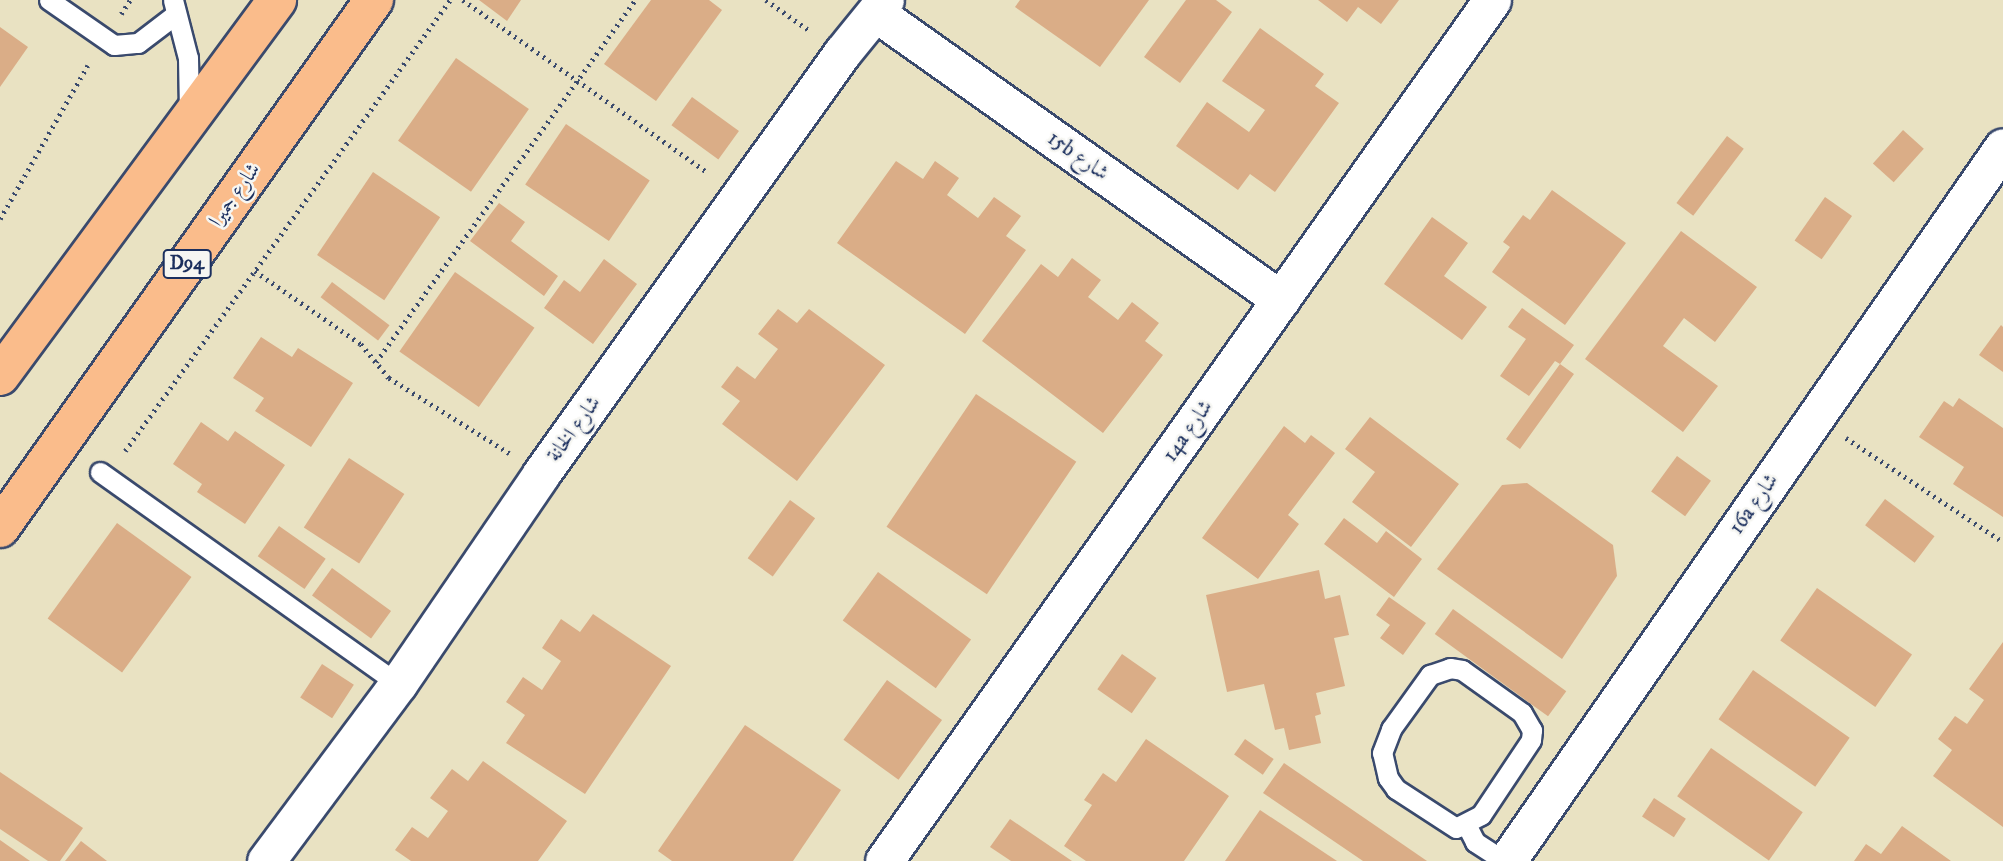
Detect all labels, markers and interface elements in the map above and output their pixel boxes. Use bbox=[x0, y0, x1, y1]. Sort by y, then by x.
street label: 15b شارع bbox=[1043, 126, 1113, 186]
street label: شارع جميرا bbox=[204, 158, 266, 232]
road number: D94 bbox=[162, 248, 212, 280]
street label: شارع الخانة bbox=[542, 391, 606, 467]
street label: 14a شارع bbox=[1158, 395, 1218, 467]
street label: 16a شارع bbox=[1724, 469, 1784, 539]

